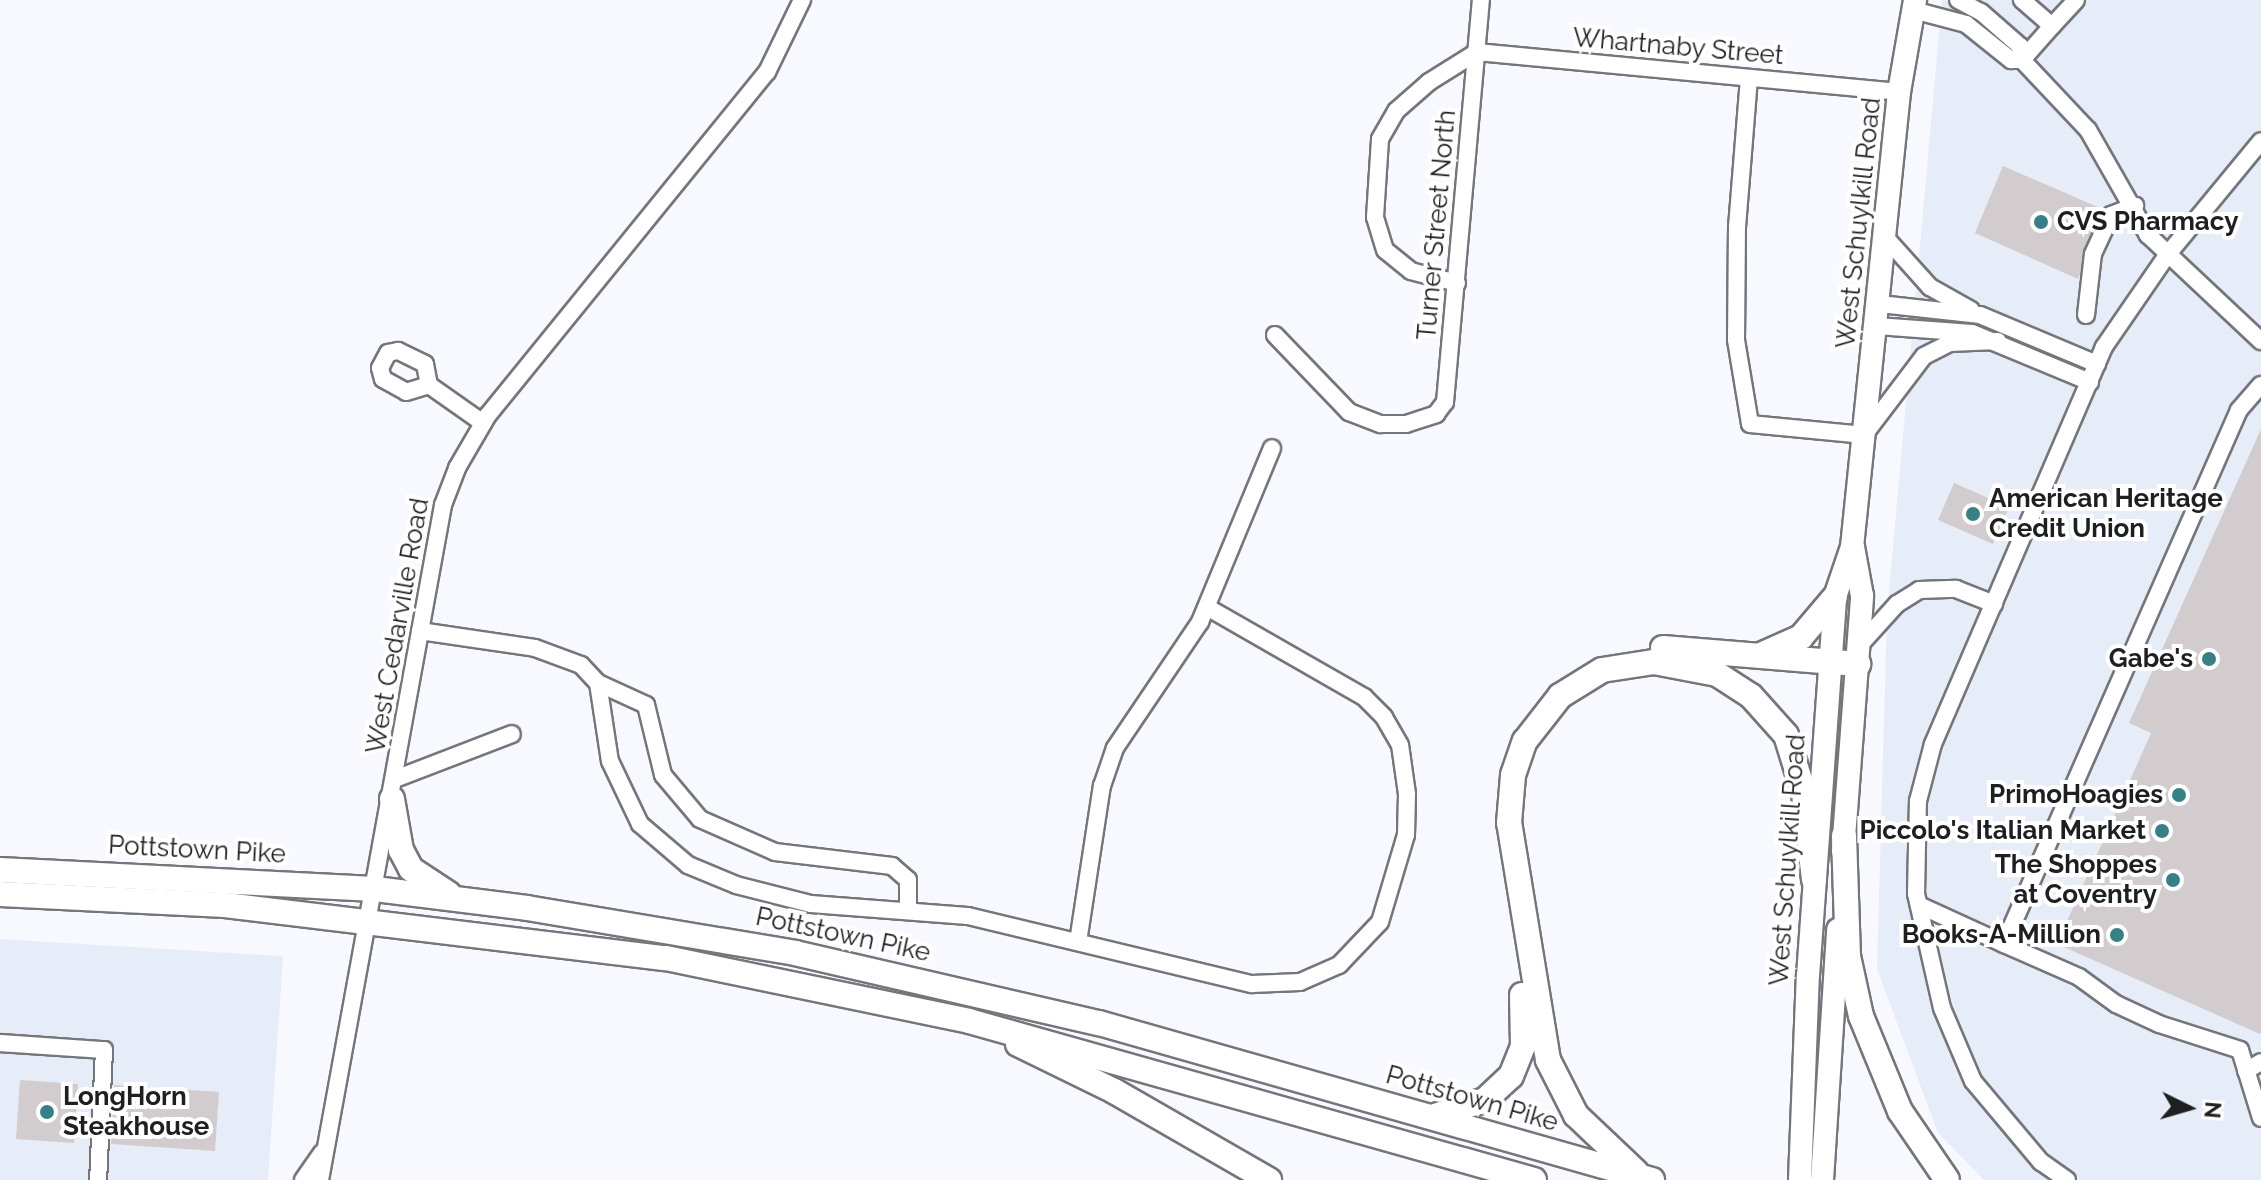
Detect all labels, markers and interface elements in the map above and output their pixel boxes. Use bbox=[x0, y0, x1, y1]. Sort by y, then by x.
street label: Whartnaby Street bbox=[1571, 22, 1785, 72]
street label: West Schuylkill Road bbox=[1830, 96, 1888, 350]
street label: Turner Street North bbox=[1411, 108, 1463, 342]
place label: CVS Pharmacy bbox=[2057, 206, 2238, 238]
marker: CVS Pharmacy bbox=[2032, 213, 2050, 231]
place label: American Heritage Credit Union bbox=[1989, 483, 2223, 544]
street label: West Cedarville Road bbox=[360, 496, 436, 756]
marker: American Heritage Credit Union bbox=[1964, 505, 1982, 523]
place label: Gabe's bbox=[2109, 643, 2193, 675]
marker: Gabe's bbox=[2200, 650, 2218, 668]
street label: West Schuylkill Road bbox=[1764, 733, 1812, 987]
place label: PrimoHoagies bbox=[1989, 779, 2163, 811]
marker: PrimoHoagies bbox=[2170, 786, 2188, 804]
place label: Piccolo's Italian Market bbox=[1859, 815, 2146, 847]
marker: Piccolo's Italian Market bbox=[2153, 822, 2171, 840]
street label: Pottstown Pike bbox=[107, 830, 287, 870]
place label: The Shoppes at Coventry bbox=[1995, 849, 2157, 910]
marker: The Shoppes at Coventry bbox=[2164, 871, 2182, 889]
street label: Pottstown Pike bbox=[753, 901, 933, 969]
place label: Books-A-Million bbox=[1902, 919, 2101, 951]
marker: Books-A-Million bbox=[2108, 926, 2126, 944]
street label: Pottstown Pike bbox=[1382, 1060, 1562, 1138]
north arrow bbox=[2149, 1068, 2229, 1148]
place label: LongHorn Steakhouse bbox=[63, 1081, 209, 1142]
text: N bbox=[2199, 1101, 2227, 1120]
marker: LongHorn Steakhouse bbox=[38, 1103, 56, 1121]

